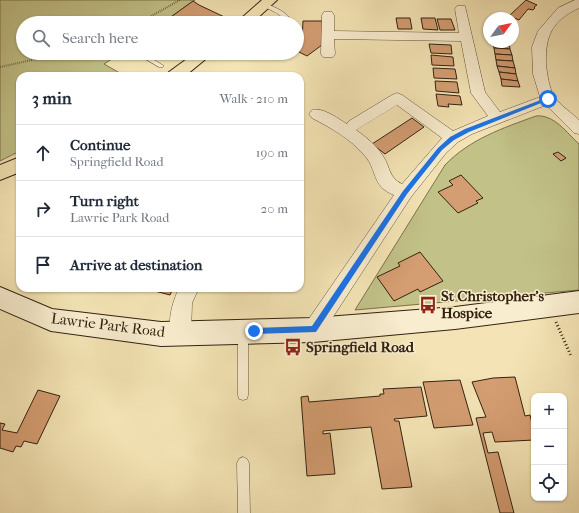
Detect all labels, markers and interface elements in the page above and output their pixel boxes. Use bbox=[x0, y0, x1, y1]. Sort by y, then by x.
north arrow bbox=[483, 12, 519, 48]
search box bbox=[16, 16, 304, 60]
icon: search bbox=[30, 27, 52, 49]
text: Search here bbox=[62, 29, 138, 47]
text: 3 min bbox=[32, 88, 72, 108]
route start bbox=[539, 90, 557, 108]
text: Walk · 210 m bbox=[220, 91, 288, 106]
text: Continue bbox=[70, 136, 130, 154]
icon: ahead bbox=[32, 142, 54, 164]
text: 190 m bbox=[256, 145, 288, 160]
text: Springfield Road bbox=[70, 154, 163, 169]
text: Turn right bbox=[70, 192, 139, 210]
icon: right bbox=[32, 198, 54, 220]
text: 20 m bbox=[261, 201, 288, 216]
text: Lawrie Park Road bbox=[70, 210, 169, 225]
icon: arrive bbox=[32, 254, 54, 276]
text: Arrive at destination bbox=[70, 256, 202, 274]
place label: St Christopher's Hospice bbox=[441, 287, 544, 322]
bus stop icon: St Christopher's Hospice bbox=[418, 295, 438, 315]
street label: Lawrie Park Road bbox=[50, 309, 167, 341]
route end bbox=[245, 322, 263, 340]
bus stop icon: Springfield Road bbox=[283, 337, 303, 357]
place label: Springfield Road bbox=[306, 338, 415, 356]
map controls bbox=[531, 393, 567, 501]
button: + bbox=[531, 393, 567, 429]
button: − bbox=[531, 429, 567, 465]
button: locate bbox=[531, 465, 567, 501]

